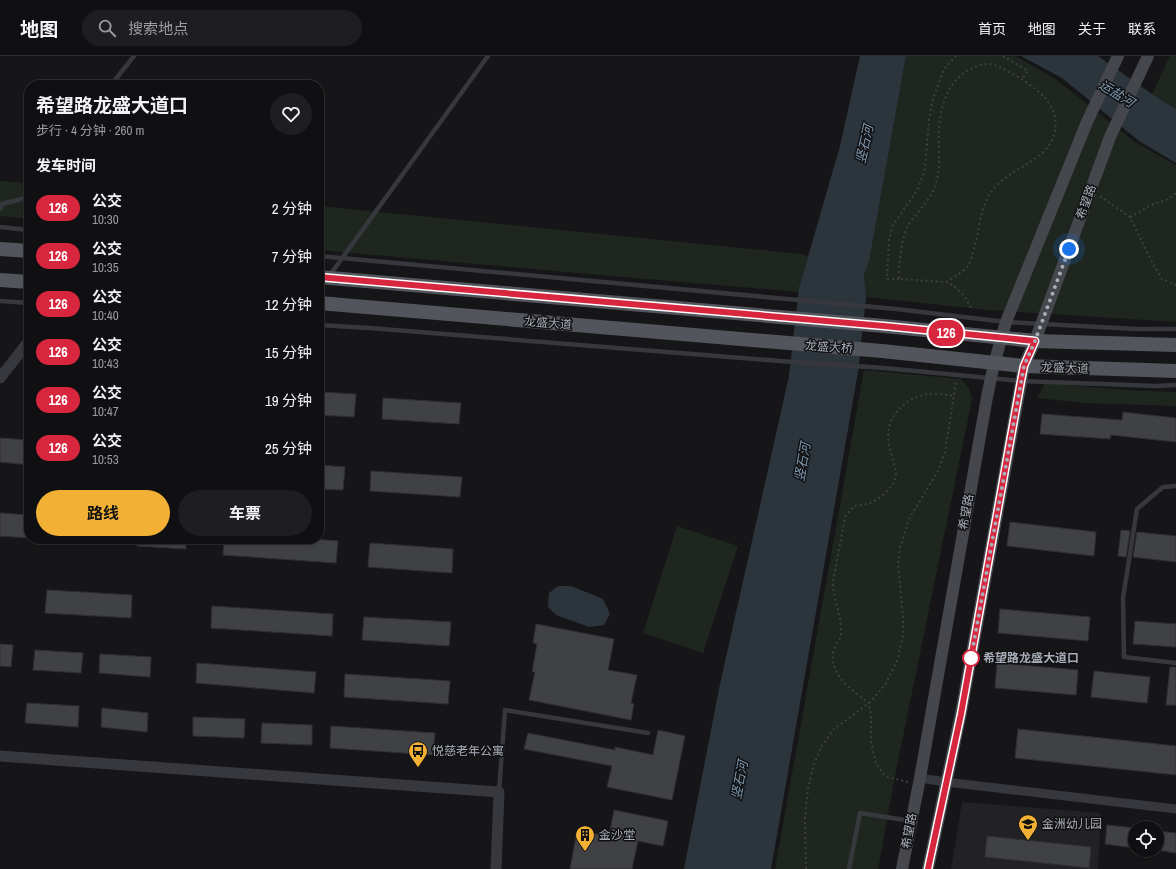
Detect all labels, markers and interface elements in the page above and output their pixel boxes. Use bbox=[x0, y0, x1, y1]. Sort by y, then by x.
search box bbox=[82, 10, 362, 46]
text: 地图 bbox=[20, 16, 58, 42]
icon: search bbox=[96, 17, 118, 39]
text: 搜索地点 bbox=[128, 18, 188, 39]
text: 首页 bbox=[978, 20, 1006, 38]
text: 地图 bbox=[1028, 20, 1056, 38]
text: 关于 bbox=[1078, 20, 1106, 38]
text: 联系 bbox=[1128, 20, 1156, 38]
water label: 运盐河 bbox=[1096, 76, 1140, 113]
text: 希望路龙盛大道口 bbox=[36, 92, 188, 118]
button: heart bbox=[270, 93, 312, 135]
water label: 竖石河 bbox=[852, 120, 878, 165]
text: 步行 · 4 分钟 · 260 m bbox=[36, 122, 144, 139]
text: 发车时间 bbox=[36, 155, 96, 176]
street label: 希望路 bbox=[1072, 182, 1100, 222]
text: 公交 bbox=[92, 190, 122, 211]
text: 2 分钟 bbox=[272, 198, 312, 219]
text: 126 bbox=[48, 199, 68, 217]
text: 10:30 bbox=[92, 211, 119, 228]
text: 公交 bbox=[92, 238, 122, 259]
your location bbox=[1059, 239, 1079, 259]
text: 7 分钟 bbox=[272, 246, 312, 267]
text: 126 bbox=[48, 247, 68, 265]
text: 10:35 bbox=[92, 259, 119, 276]
text: 公交 bbox=[92, 286, 122, 307]
text: 12 分钟 bbox=[265, 294, 312, 315]
text: 126 bbox=[48, 295, 68, 313]
text: 10:40 bbox=[92, 307, 119, 324]
street label: 龙盛大道 bbox=[523, 313, 573, 333]
line badge: 126 bbox=[923, 320, 969, 346]
text: 126 bbox=[936, 324, 956, 342]
text: 公交 bbox=[92, 334, 122, 355]
street label: 龙盛大桥 bbox=[804, 337, 854, 357]
text: 15 分钟 bbox=[265, 342, 312, 363]
text: 126 bbox=[48, 343, 68, 361]
text: 10:43 bbox=[92, 355, 119, 372]
street label: 龙盛大道 bbox=[1041, 359, 1089, 377]
text: 公交 bbox=[92, 382, 122, 403]
text: 19 分钟 bbox=[265, 390, 312, 411]
text: 126 bbox=[48, 391, 68, 409]
text: 10:47 bbox=[92, 403, 119, 420]
text: 公交 bbox=[92, 430, 122, 451]
text: 25 分钟 bbox=[265, 438, 312, 459]
water label: 竖石河 bbox=[791, 438, 815, 483]
text: 126 bbox=[48, 439, 68, 457]
text: 10:53 bbox=[92, 451, 119, 468]
button: 路线 bbox=[36, 490, 170, 536]
button: 车票 bbox=[178, 490, 312, 536]
street label: 希望路 bbox=[955, 493, 977, 531]
marker: 希望路龙盛大道口 bbox=[962, 649, 980, 667]
place label: 希望路龙盛大道口 bbox=[983, 650, 1079, 666]
bus stop icon: 悦慈老年公寓 bbox=[407, 740, 429, 768]
place label: 悦慈老年公寓 bbox=[432, 743, 504, 759]
water label: 竖石河 bbox=[727, 756, 752, 801]
street label: 希望路 bbox=[898, 812, 920, 850]
school or university icon: 金洲幼儿园 bbox=[1017, 813, 1039, 841]
place label: 金洲幼儿园 bbox=[1042, 816, 1102, 832]
map controls bbox=[1128, 821, 1164, 857]
button: locate bbox=[1128, 821, 1164, 857]
building icon: 金沙堂 bbox=[574, 824, 596, 852]
place label: 金沙堂 bbox=[599, 827, 635, 843]

